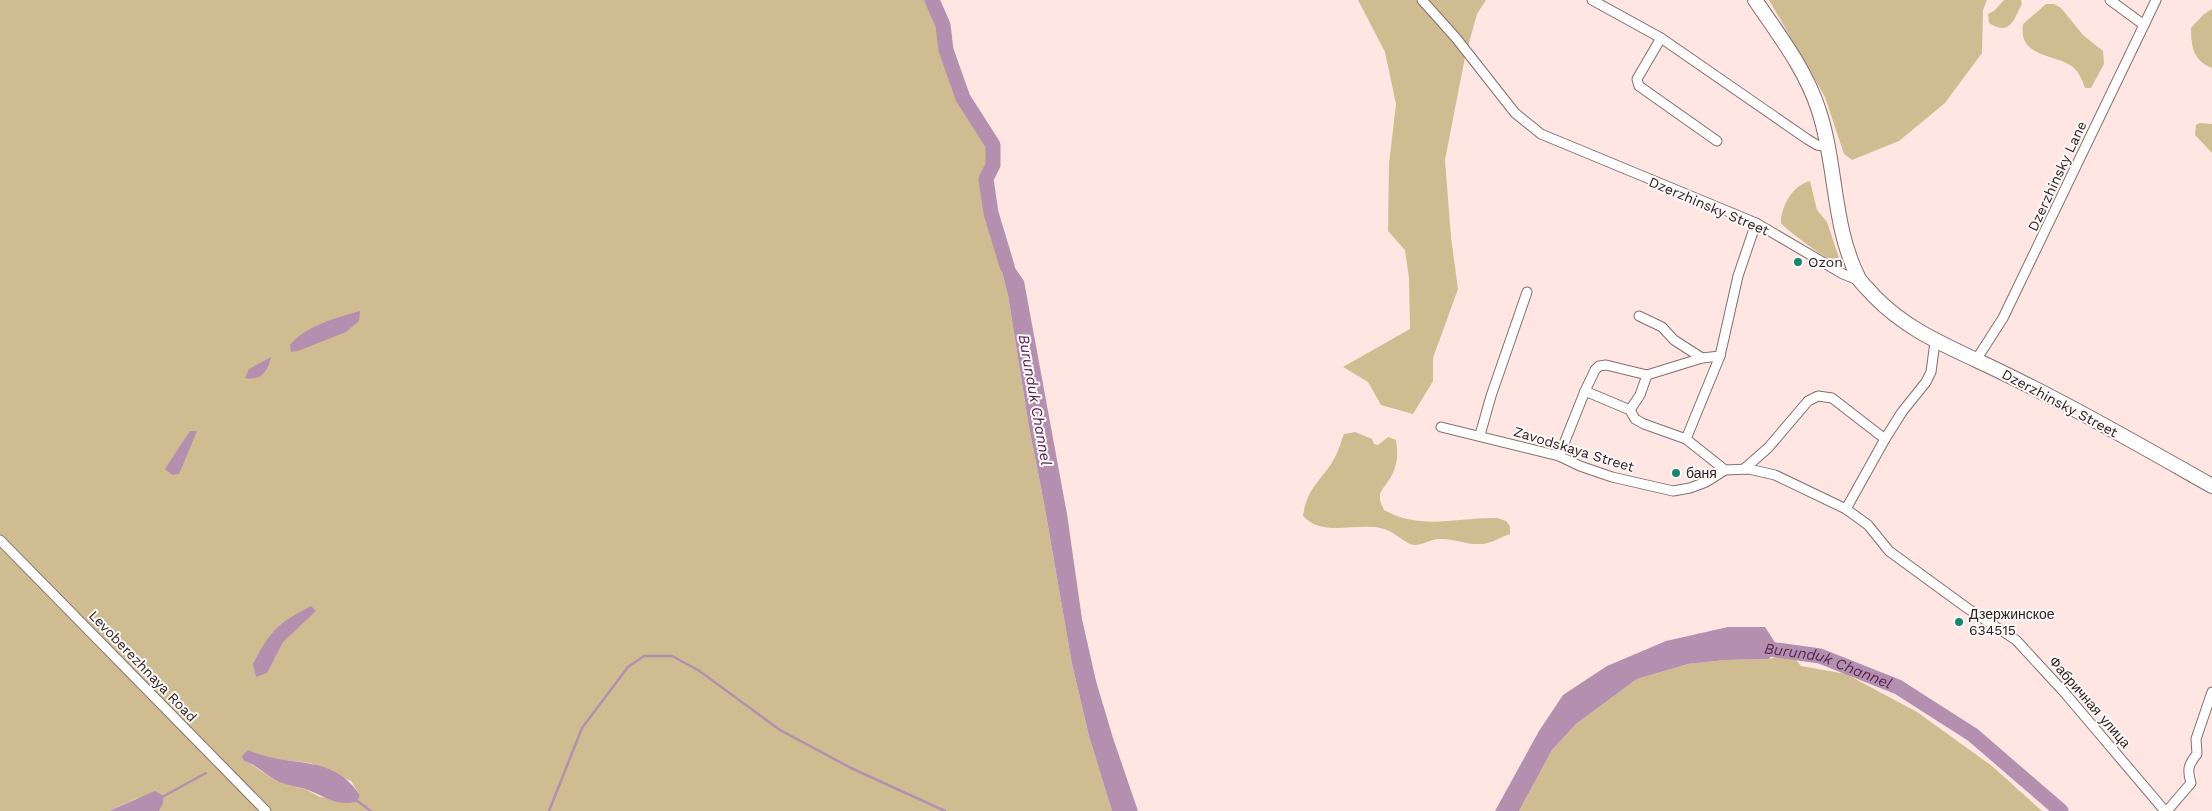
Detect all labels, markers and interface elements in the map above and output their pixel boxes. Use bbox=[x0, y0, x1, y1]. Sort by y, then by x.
street label: Dzerzhinsky Lane bbox=[2024, 118, 2090, 234]
street label: Dzerzhinsky Street bbox=[1647, 173, 1772, 239]
place label: Ozon bbox=[1808, 254, 1843, 270]
marker: Ozon bbox=[1792, 256, 1804, 268]
water label: Burunduk Channel bbox=[1015, 333, 1055, 467]
street label: Dzerzhinsky Street bbox=[1999, 366, 2121, 440]
street label: Zavodskaya Street bbox=[1512, 423, 1636, 475]
place label: баня bbox=[1686, 465, 1717, 481]
marker: баня bbox=[1670, 467, 1682, 479]
place label: Дзержинское 634515 bbox=[1969, 606, 2055, 638]
street label: Levoberezhnaya Road bbox=[86, 607, 200, 725]
marker: Дзержинское 634515 bbox=[1953, 616, 1965, 628]
water label: Burunduk Channel bbox=[1763, 639, 1895, 693]
street label: Фабричная улица bbox=[2046, 653, 2134, 751]

